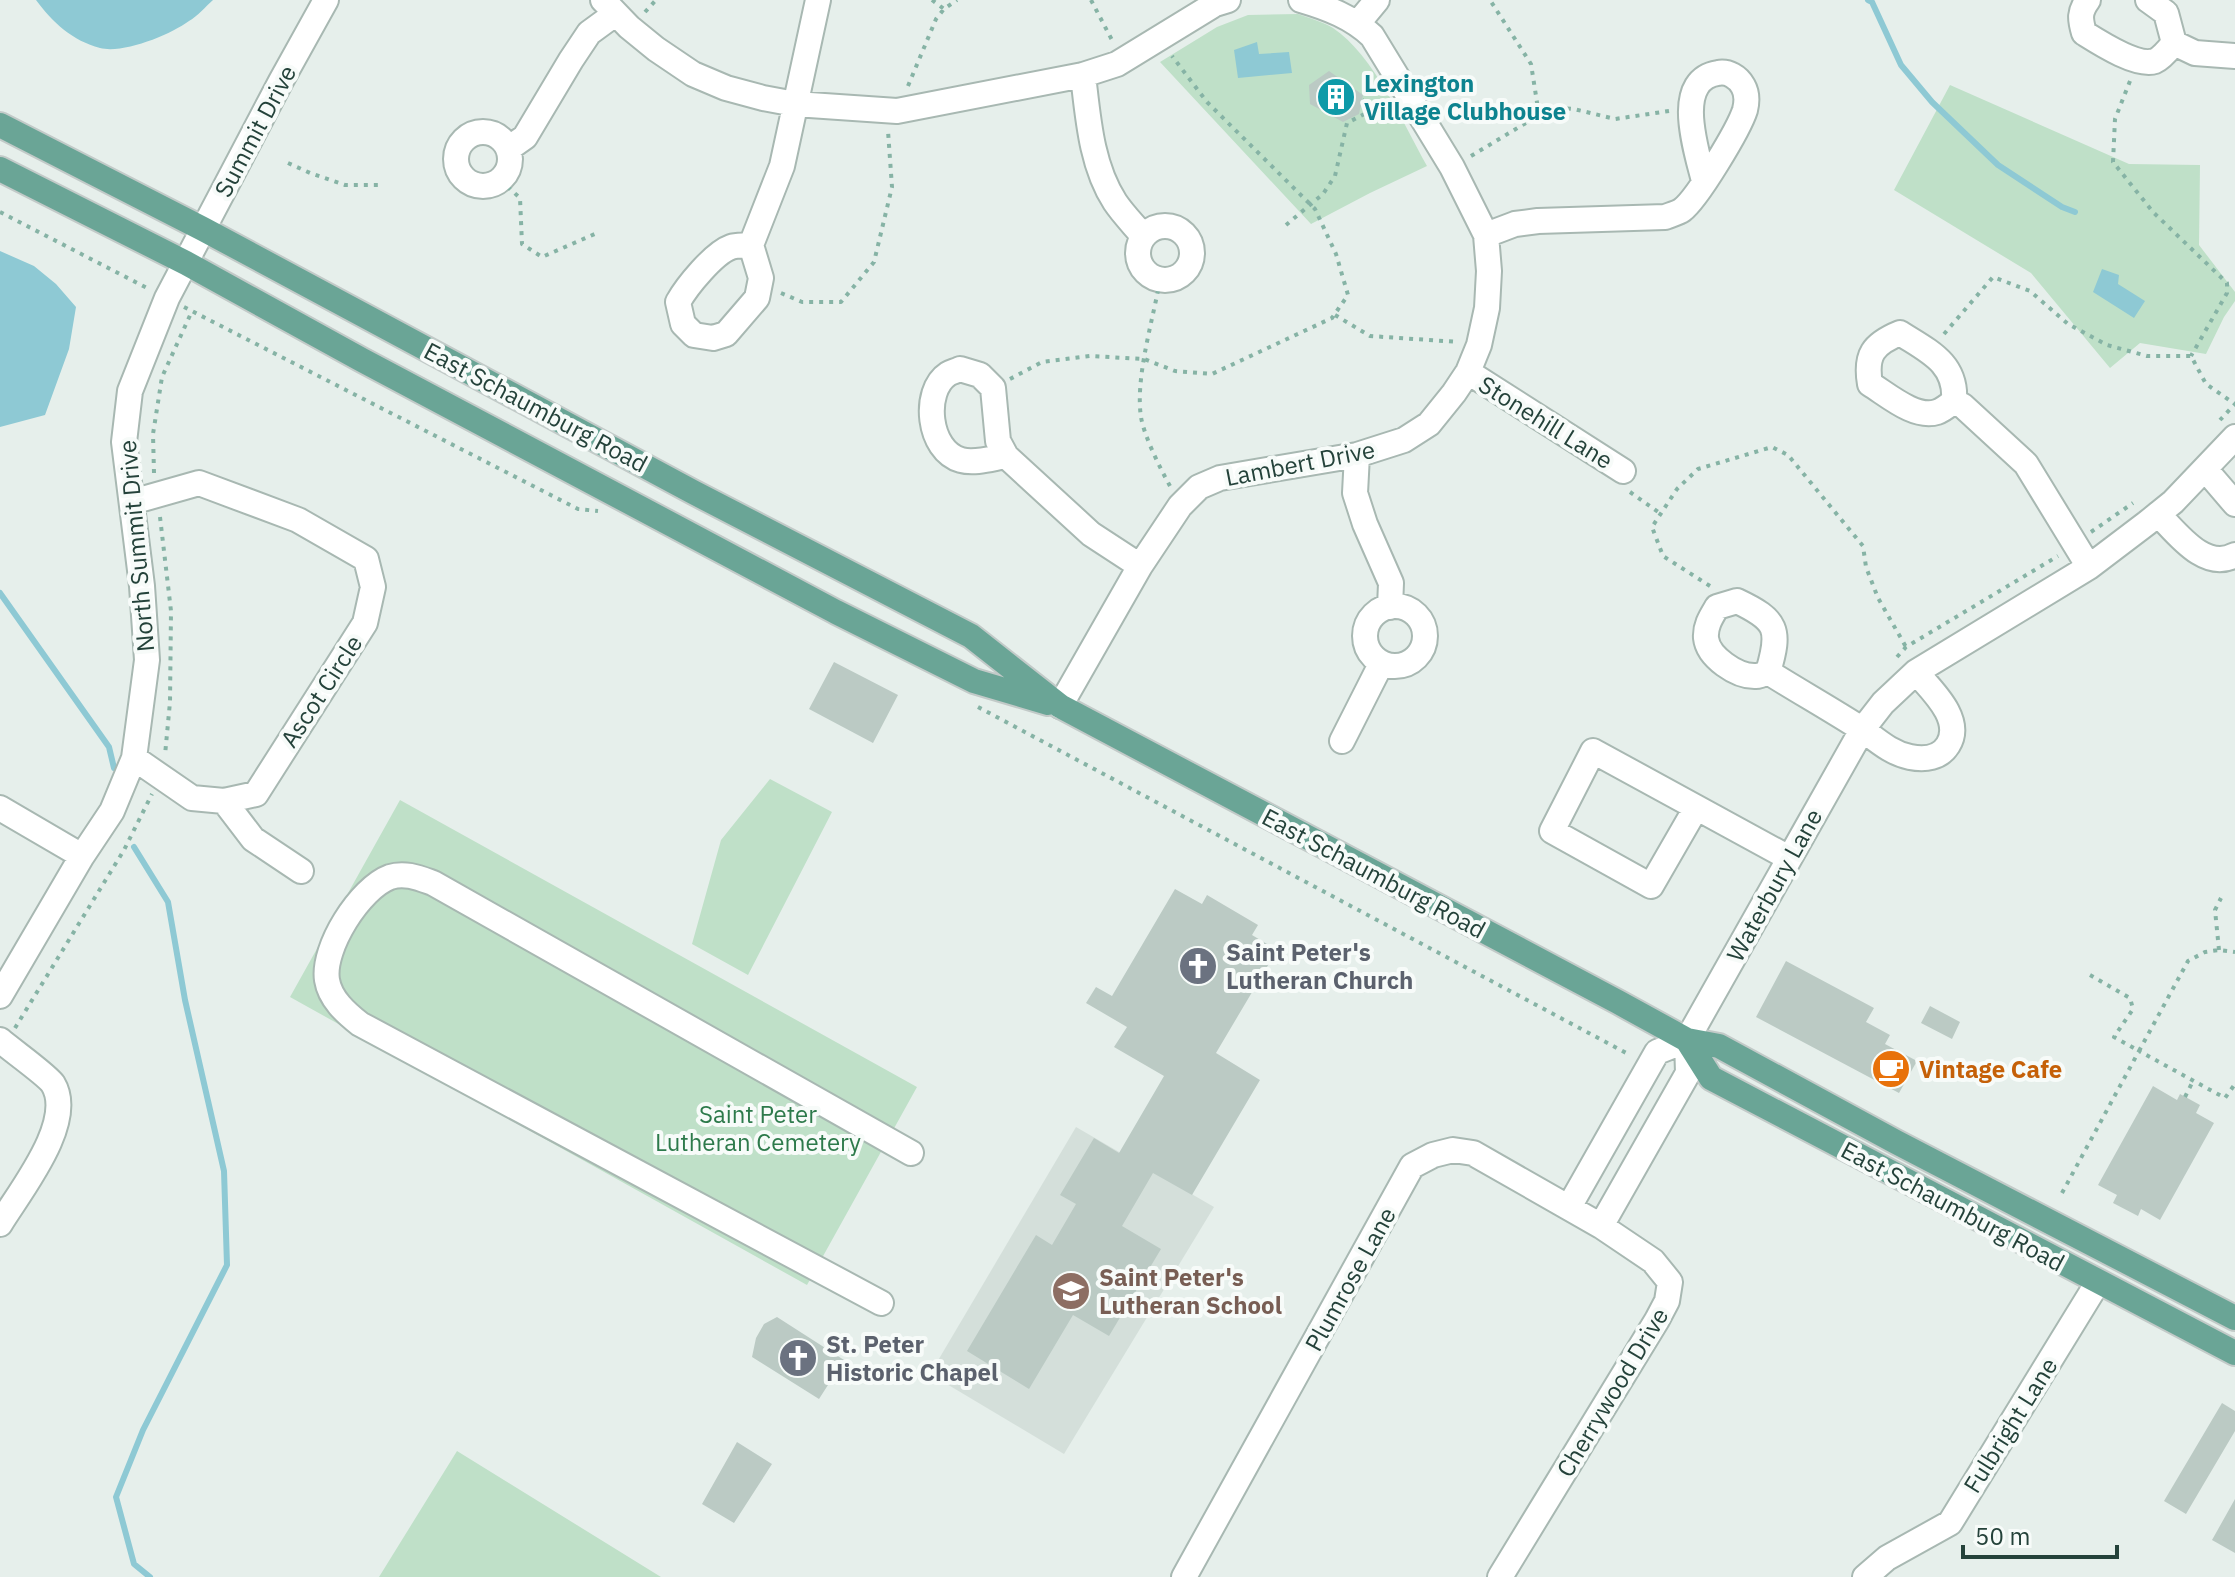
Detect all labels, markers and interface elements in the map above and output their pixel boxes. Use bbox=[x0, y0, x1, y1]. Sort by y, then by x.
street label: Summit Drive bbox=[207, 59, 303, 203]
place label: Lexington Village Clubhouse bbox=[1364, 67, 1566, 127]
building icon: Lexington Village Clubhouse bbox=[1315, 76, 1357, 118]
street label: East Schaumburg Road bbox=[419, 334, 653, 480]
street label: Stonehill Lane bbox=[1473, 368, 1619, 476]
street label: Lambert Drive bbox=[1223, 433, 1377, 493]
street label: North Summit Drive bbox=[111, 439, 161, 653]
street label: Ascot Circle bbox=[273, 629, 369, 753]
street label: East Schaumburg Road bbox=[1257, 800, 1491, 946]
street label: Waterbury Lane bbox=[1719, 803, 1829, 967]
place label: Saint Peter's Lutheran Church bbox=[1226, 936, 1413, 996]
church icon: Saint Peter's Lutheran Church bbox=[1177, 945, 1219, 987]
cafe icon: Vintage Cafe bbox=[1870, 1048, 1912, 1090]
place label: Vintage Cafe bbox=[1919, 1053, 2062, 1085]
park label: Saint Peter Lutheran Cemetery bbox=[655, 1098, 861, 1158]
street label: East Schaumburg Road bbox=[1836, 1133, 2070, 1279]
street label: Plumrose Lane bbox=[1297, 1201, 1403, 1357]
place label: Saint Peter's Lutheran School bbox=[1099, 1261, 1282, 1321]
school or university icon: Saint Peter's Lutheran School bbox=[1050, 1270, 1092, 1312]
street label: Cherrywood Drive bbox=[1549, 1301, 1675, 1483]
place label: St. Peter Historic Chapel bbox=[826, 1328, 998, 1388]
church icon: St. Peter Historic Chapel bbox=[777, 1337, 819, 1379]
street label: Fulbright Lane bbox=[1956, 1351, 2064, 1499]
scale bar bbox=[1963, 1509, 2117, 1559]
text: 50 m bbox=[1975, 1520, 2030, 1552]

